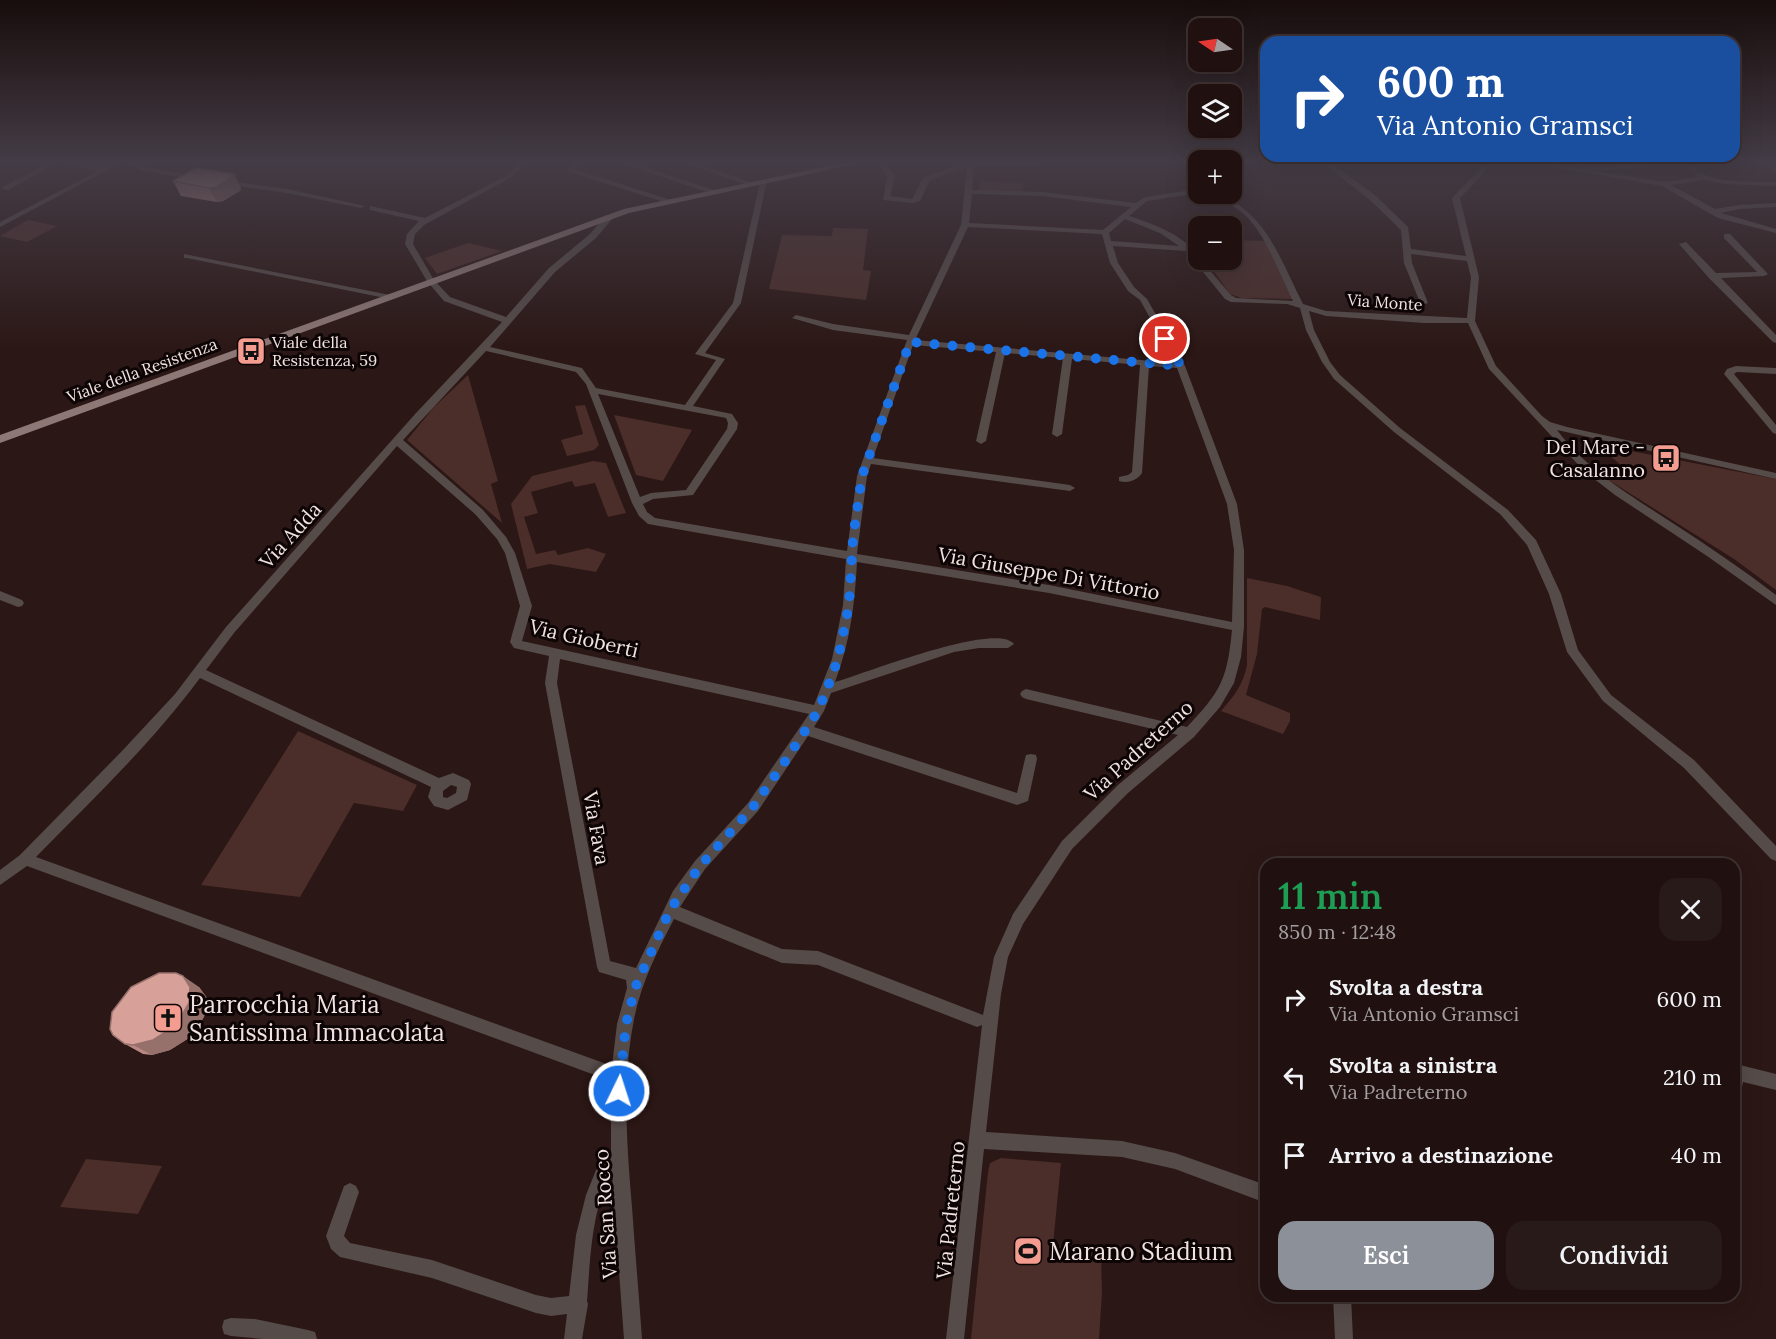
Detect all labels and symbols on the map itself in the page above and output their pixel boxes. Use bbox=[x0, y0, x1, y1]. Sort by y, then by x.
north arrow bbox=[1188, 18, 1242, 72]
street label: Via Monte bbox=[1346, 289, 1424, 315]
pin bbox=[1139, 313, 1190, 364]
place label: Viale della Resistenza, 59 bbox=[271, 332, 377, 370]
street label: Viale della Resistenza bbox=[63, 333, 220, 407]
bus stop icon: Viale della Resistenza, 59 bbox=[235, 335, 267, 367]
place label: Del Mare - Casalanno bbox=[1545, 434, 1645, 482]
bus stop icon: Del Mare - Casalanno bbox=[1650, 442, 1682, 474]
street label: Via Adda bbox=[253, 497, 326, 574]
street label: Via Giuseppe Di Vittorio bbox=[935, 541, 1162, 605]
street label: Via Gioberti bbox=[526, 613, 641, 663]
street label: Via Padreterno bbox=[1077, 694, 1198, 806]
street label: Via Fava bbox=[578, 788, 616, 867]
place label: Parrocchia Maria Santissima Immacolata bbox=[189, 989, 445, 1048]
church icon: Parrocchia Maria Santissima Immacolata bbox=[152, 1002, 184, 1034]
position arrow bbox=[587, 1059, 651, 1123]
street label: Via Padreterno bbox=[930, 1140, 970, 1281]
street label: Via San Rocco bbox=[588, 1148, 622, 1281]
sports icon: Marano Stadium bbox=[1012, 1235, 1044, 1267]
place label: Marano Stadium bbox=[1049, 1236, 1233, 1267]

